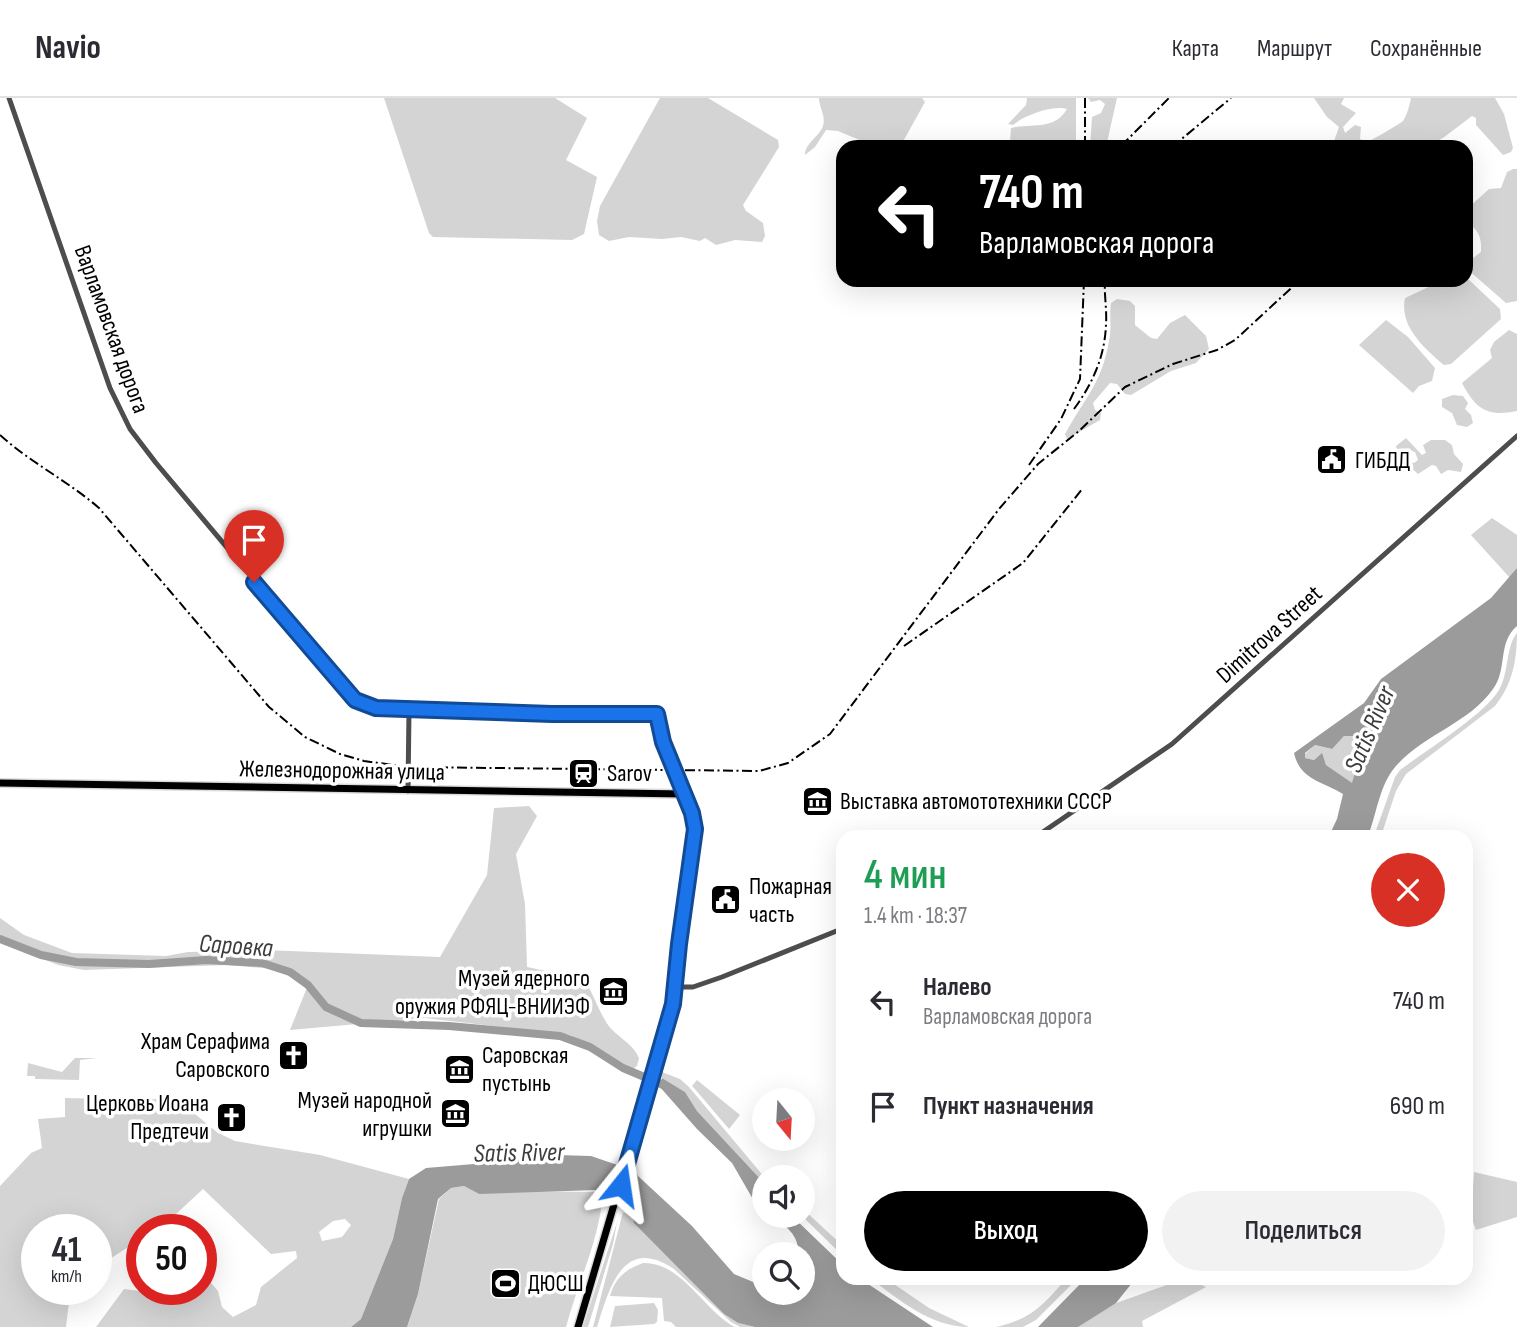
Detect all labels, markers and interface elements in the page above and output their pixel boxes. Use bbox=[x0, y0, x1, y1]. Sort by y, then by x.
text: Navio bbox=[35, 28, 101, 68]
text: Карта bbox=[1172, 34, 1219, 63]
text: Маршрут bbox=[1257, 34, 1332, 63]
text: Сохранённые bbox=[1370, 34, 1482, 63]
text: 740 m bbox=[979, 164, 1084, 223]
icon: left bbox=[864, 168, 955, 259]
text: Варламовская дорога bbox=[979, 224, 1214, 263]
street label: Варламовская дорога bbox=[68, 241, 155, 417]
public building icon: ГИБДД bbox=[1315, 443, 1349, 477]
place label: ГИБДД bbox=[1355, 446, 1410, 475]
pin bbox=[224, 510, 284, 582]
icon: arrive bbox=[235, 521, 273, 559]
street label: Dimitrova Street bbox=[1210, 579, 1328, 689]
water label: Satis River bbox=[1338, 680, 1403, 777]
street label: Железнодорожная улица bbox=[239, 754, 445, 787]
station icon: Sarov bbox=[567, 756, 601, 790]
place label: Sarov bbox=[607, 759, 652, 788]
museum icon: Выставка автомототехники СССР bbox=[800, 784, 834, 818]
place label: Выставка автомототехники СССР bbox=[840, 787, 1112, 816]
text: 4 мин bbox=[864, 850, 947, 901]
button: close bbox=[1371, 853, 1445, 927]
place label: Пожарная часть bbox=[749, 872, 832, 929]
public building icon: Пожарная часть bbox=[709, 883, 743, 917]
text: 1.4 km · 18:37 bbox=[864, 902, 967, 930]
water label: Саровка bbox=[198, 928, 274, 965]
place label: Музей ядерного оружия РФЯЦ-ВНИИЭФ bbox=[395, 964, 590, 1021]
text: Налево bbox=[923, 972, 992, 1003]
museum icon: Музей ядерного оружия РФЯЦ-ВНИИЭФ bbox=[596, 975, 630, 1009]
icon: left bbox=[864, 983, 902, 1021]
text: 740 m bbox=[1393, 986, 1445, 1017]
text: Варламовская дорога bbox=[923, 1003, 1092, 1031]
place label: Храм Серафима Саровского bbox=[140, 1027, 270, 1084]
church icon: Храм Серафима Саровского bbox=[276, 1038, 310, 1072]
place label: Саровская пустынь bbox=[482, 1041, 568, 1098]
museum icon: Саровская пустынь bbox=[442, 1052, 476, 1086]
place label: Музей народной игрушки bbox=[297, 1086, 432, 1143]
north arrow bbox=[752, 1088, 816, 1152]
map controls bbox=[752, 1088, 815, 1305]
icon: arrive bbox=[864, 1088, 902, 1126]
place label: Церковь Иоана Предтечи bbox=[86, 1089, 209, 1146]
text: Пункт назначения bbox=[923, 1091, 1094, 1122]
text: 690 m bbox=[1390, 1091, 1445, 1122]
museum icon: Музей народной игрушки bbox=[438, 1097, 472, 1131]
church icon: Церковь Иоана Предтечи bbox=[215, 1100, 249, 1134]
water label: Satis River bbox=[473, 1137, 566, 1170]
position arrow bbox=[584, 1148, 658, 1222]
button: sound bbox=[752, 1165, 815, 1228]
button: Выход bbox=[864, 1191, 1148, 1271]
button: Поделиться bbox=[1162, 1191, 1445, 1271]
speed limit sign: 50 bbox=[126, 1214, 217, 1305]
text: 41 bbox=[51, 1229, 82, 1272]
button: search bbox=[752, 1242, 815, 1305]
text: km/h bbox=[51, 1266, 82, 1287]
sports icon: ДЮСШ bbox=[488, 1266, 522, 1300]
place label: ДЮСШ bbox=[528, 1269, 584, 1298]

